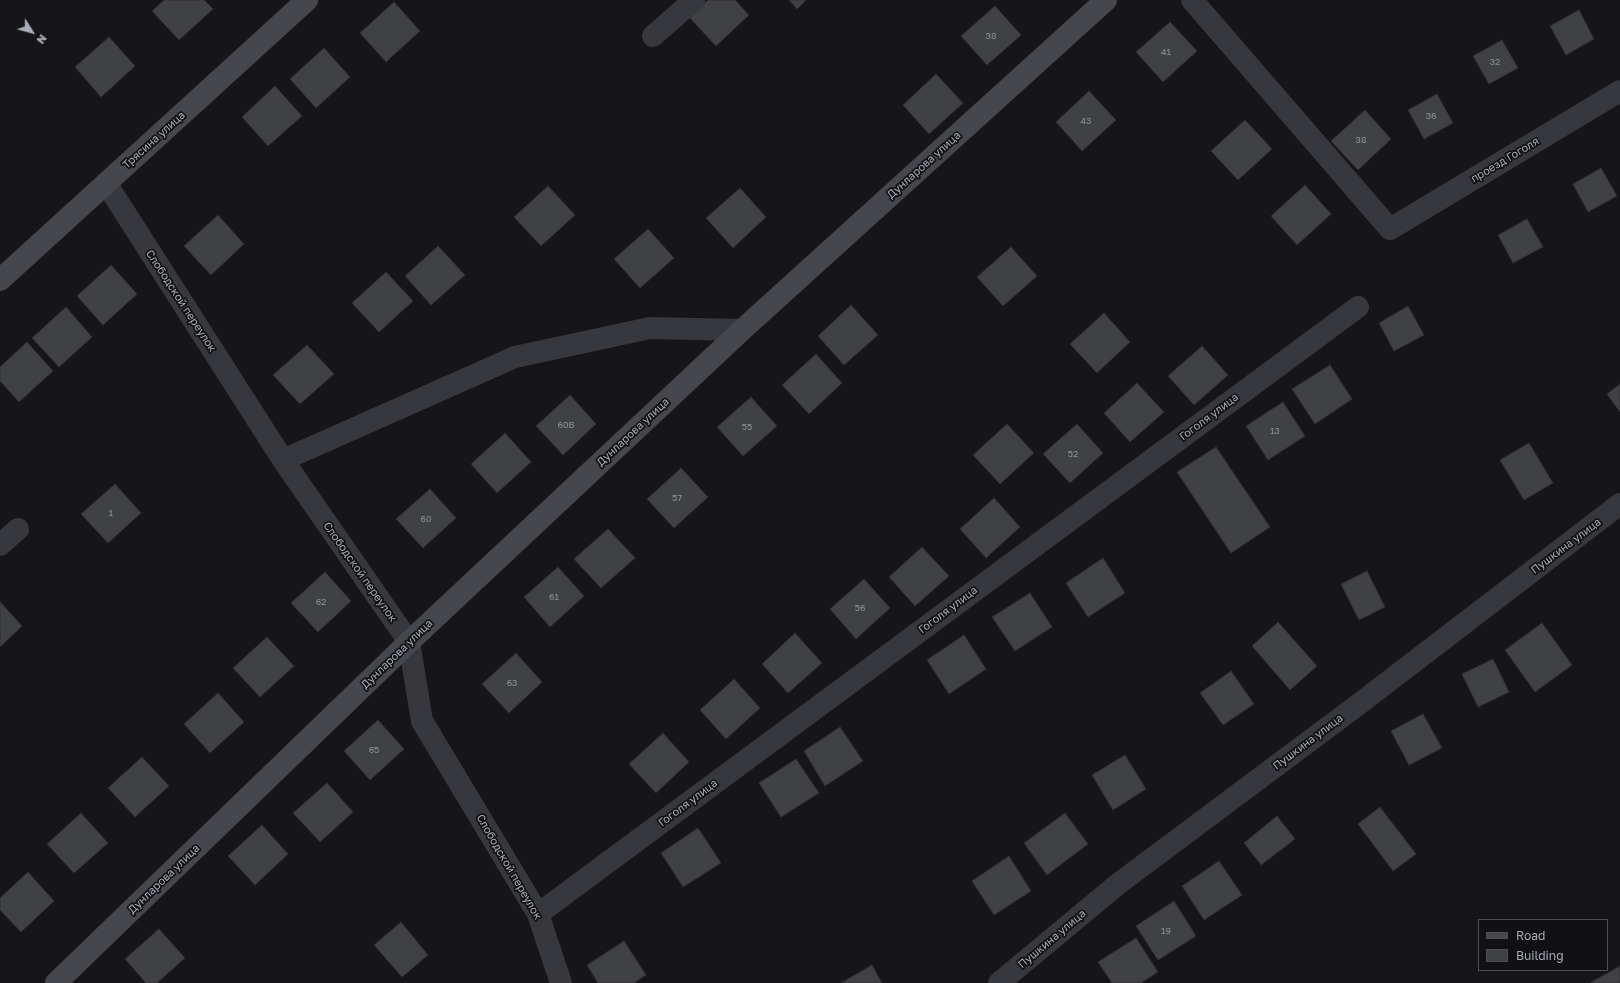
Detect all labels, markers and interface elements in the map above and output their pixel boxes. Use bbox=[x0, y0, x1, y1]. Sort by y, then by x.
north arrow bbox=[12, 12, 52, 52]
house number: 38 bbox=[986, 31, 996, 41]
text: N bbox=[34, 32, 50, 47]
house number: 41 bbox=[1161, 47, 1171, 57]
house number: 32 bbox=[1490, 57, 1500, 67]
street label: Трясина улица bbox=[120, 109, 188, 171]
house number: 36 bbox=[1426, 111, 1436, 121]
house number: 43 bbox=[1081, 116, 1091, 126]
street label: Дунларова улица bbox=[885, 129, 963, 201]
street label: проезд Гоголя bbox=[1469, 134, 1541, 186]
house number: 38 bbox=[1356, 135, 1366, 145]
street label: Слободской переулок bbox=[143, 247, 219, 355]
street label: Гоголя улица bbox=[1177, 390, 1241, 444]
street label: Дунларова улица bbox=[594, 395, 672, 469]
house number: 60В bbox=[557, 420, 575, 430]
house number: 55 bbox=[742, 422, 752, 432]
house number: 13 bbox=[1270, 426, 1280, 436]
house number: 52 bbox=[1068, 449, 1078, 459]
house number: 57 bbox=[672, 493, 682, 503]
house number: 1 bbox=[109, 508, 113, 518]
house number: 60 bbox=[420, 514, 432, 524]
street label: Пушкина улица bbox=[1528, 515, 1604, 577]
street label: Слободской переулок bbox=[320, 519, 400, 625]
street label: Гоголя улица bbox=[916, 583, 980, 637]
house number: 61 bbox=[549, 592, 559, 602]
house number: 62 bbox=[316, 597, 326, 607]
house number: 56 bbox=[855, 603, 865, 613]
street label: Дунларова улица bbox=[359, 617, 435, 691]
house number: 63 bbox=[507, 678, 517, 688]
street label: Пушкина улица bbox=[1270, 711, 1346, 773]
house number: 65 bbox=[369, 745, 379, 755]
street label: Гоголя улица bbox=[656, 776, 720, 830]
street label: Слободской переулок bbox=[473, 812, 545, 922]
street label: Дунларова улица bbox=[126, 842, 202, 916]
street label: Пушкина улица bbox=[1015, 907, 1089, 971]
legend bbox=[1478, 919, 1608, 971]
house number: 19 bbox=[1161, 926, 1171, 936]
text: Road bbox=[1516, 928, 1545, 943]
text: Building bbox=[1516, 948, 1564, 963]

